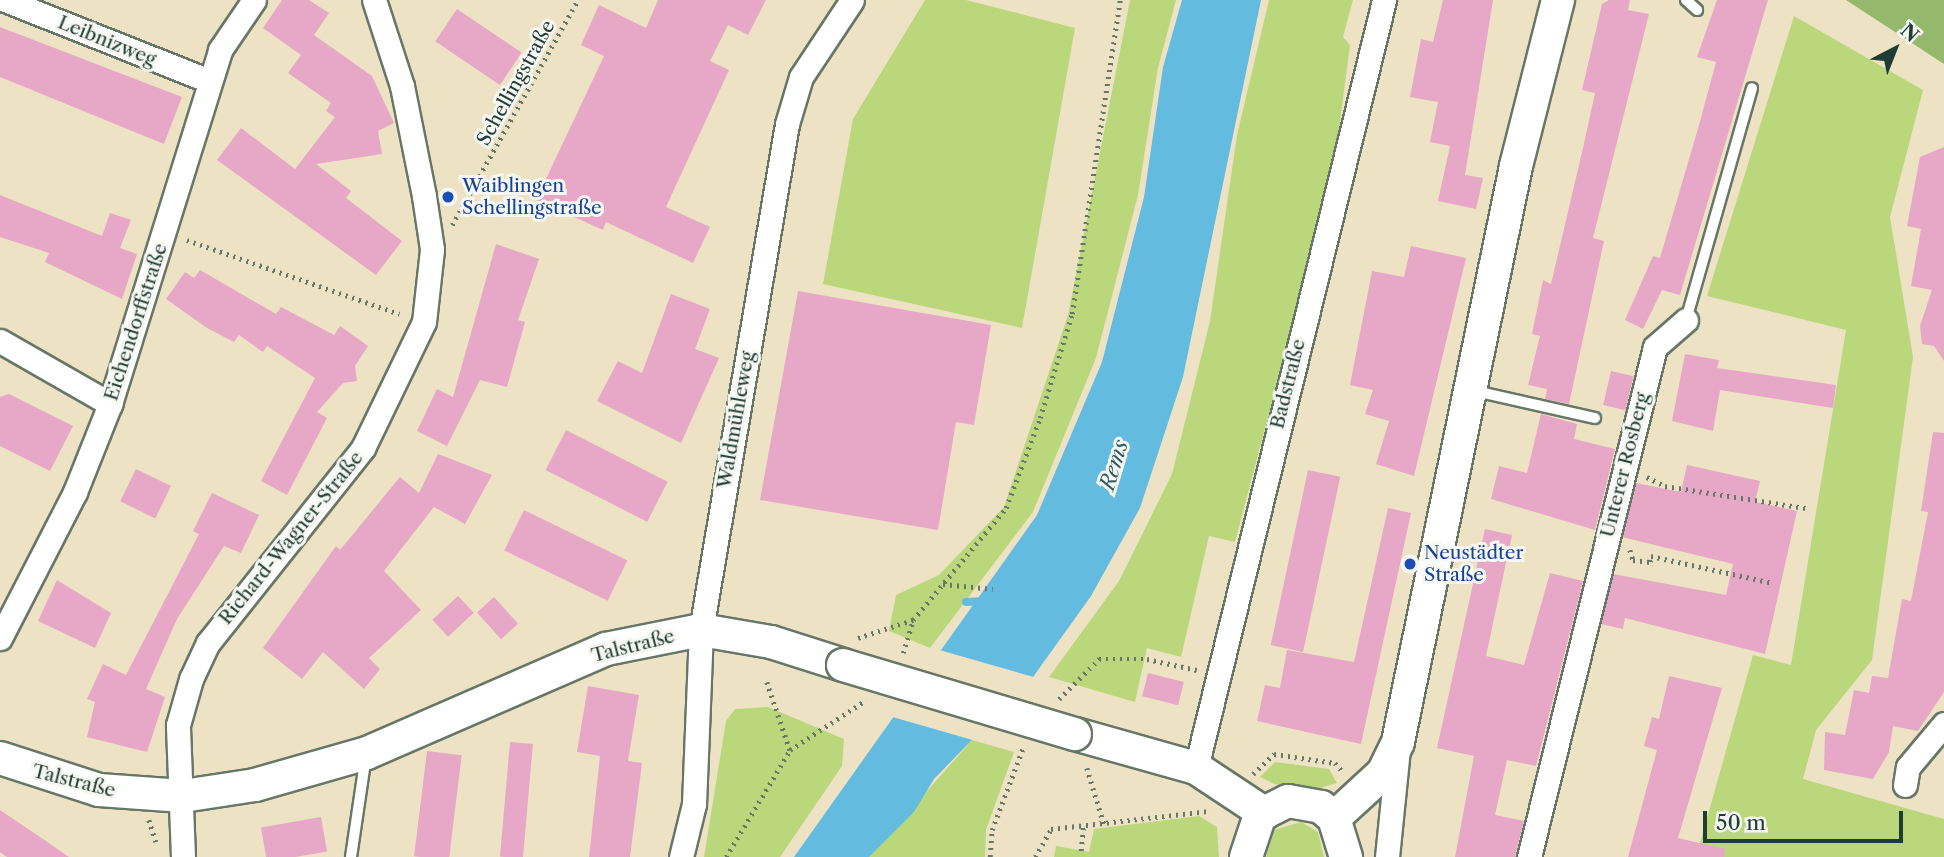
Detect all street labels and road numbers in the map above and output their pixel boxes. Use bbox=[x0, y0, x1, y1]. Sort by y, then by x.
street label: Leibnizweg bbox=[55, 11, 159, 71]
street label: Schellingstraße bbox=[472, 16, 560, 150]
street label: Eichendorffstraße bbox=[100, 240, 172, 404]
street label: Badstraße bbox=[1266, 337, 1310, 431]
street label: Waldmühleweg bbox=[713, 349, 759, 491]
street label: Unterer Rosberg bbox=[1596, 390, 1654, 540]
street label: Richard-Wagner-Straße bbox=[214, 447, 368, 629]
street label: Talstraße bbox=[589, 625, 677, 667]
street label: Talstraße bbox=[30, 760, 118, 802]

